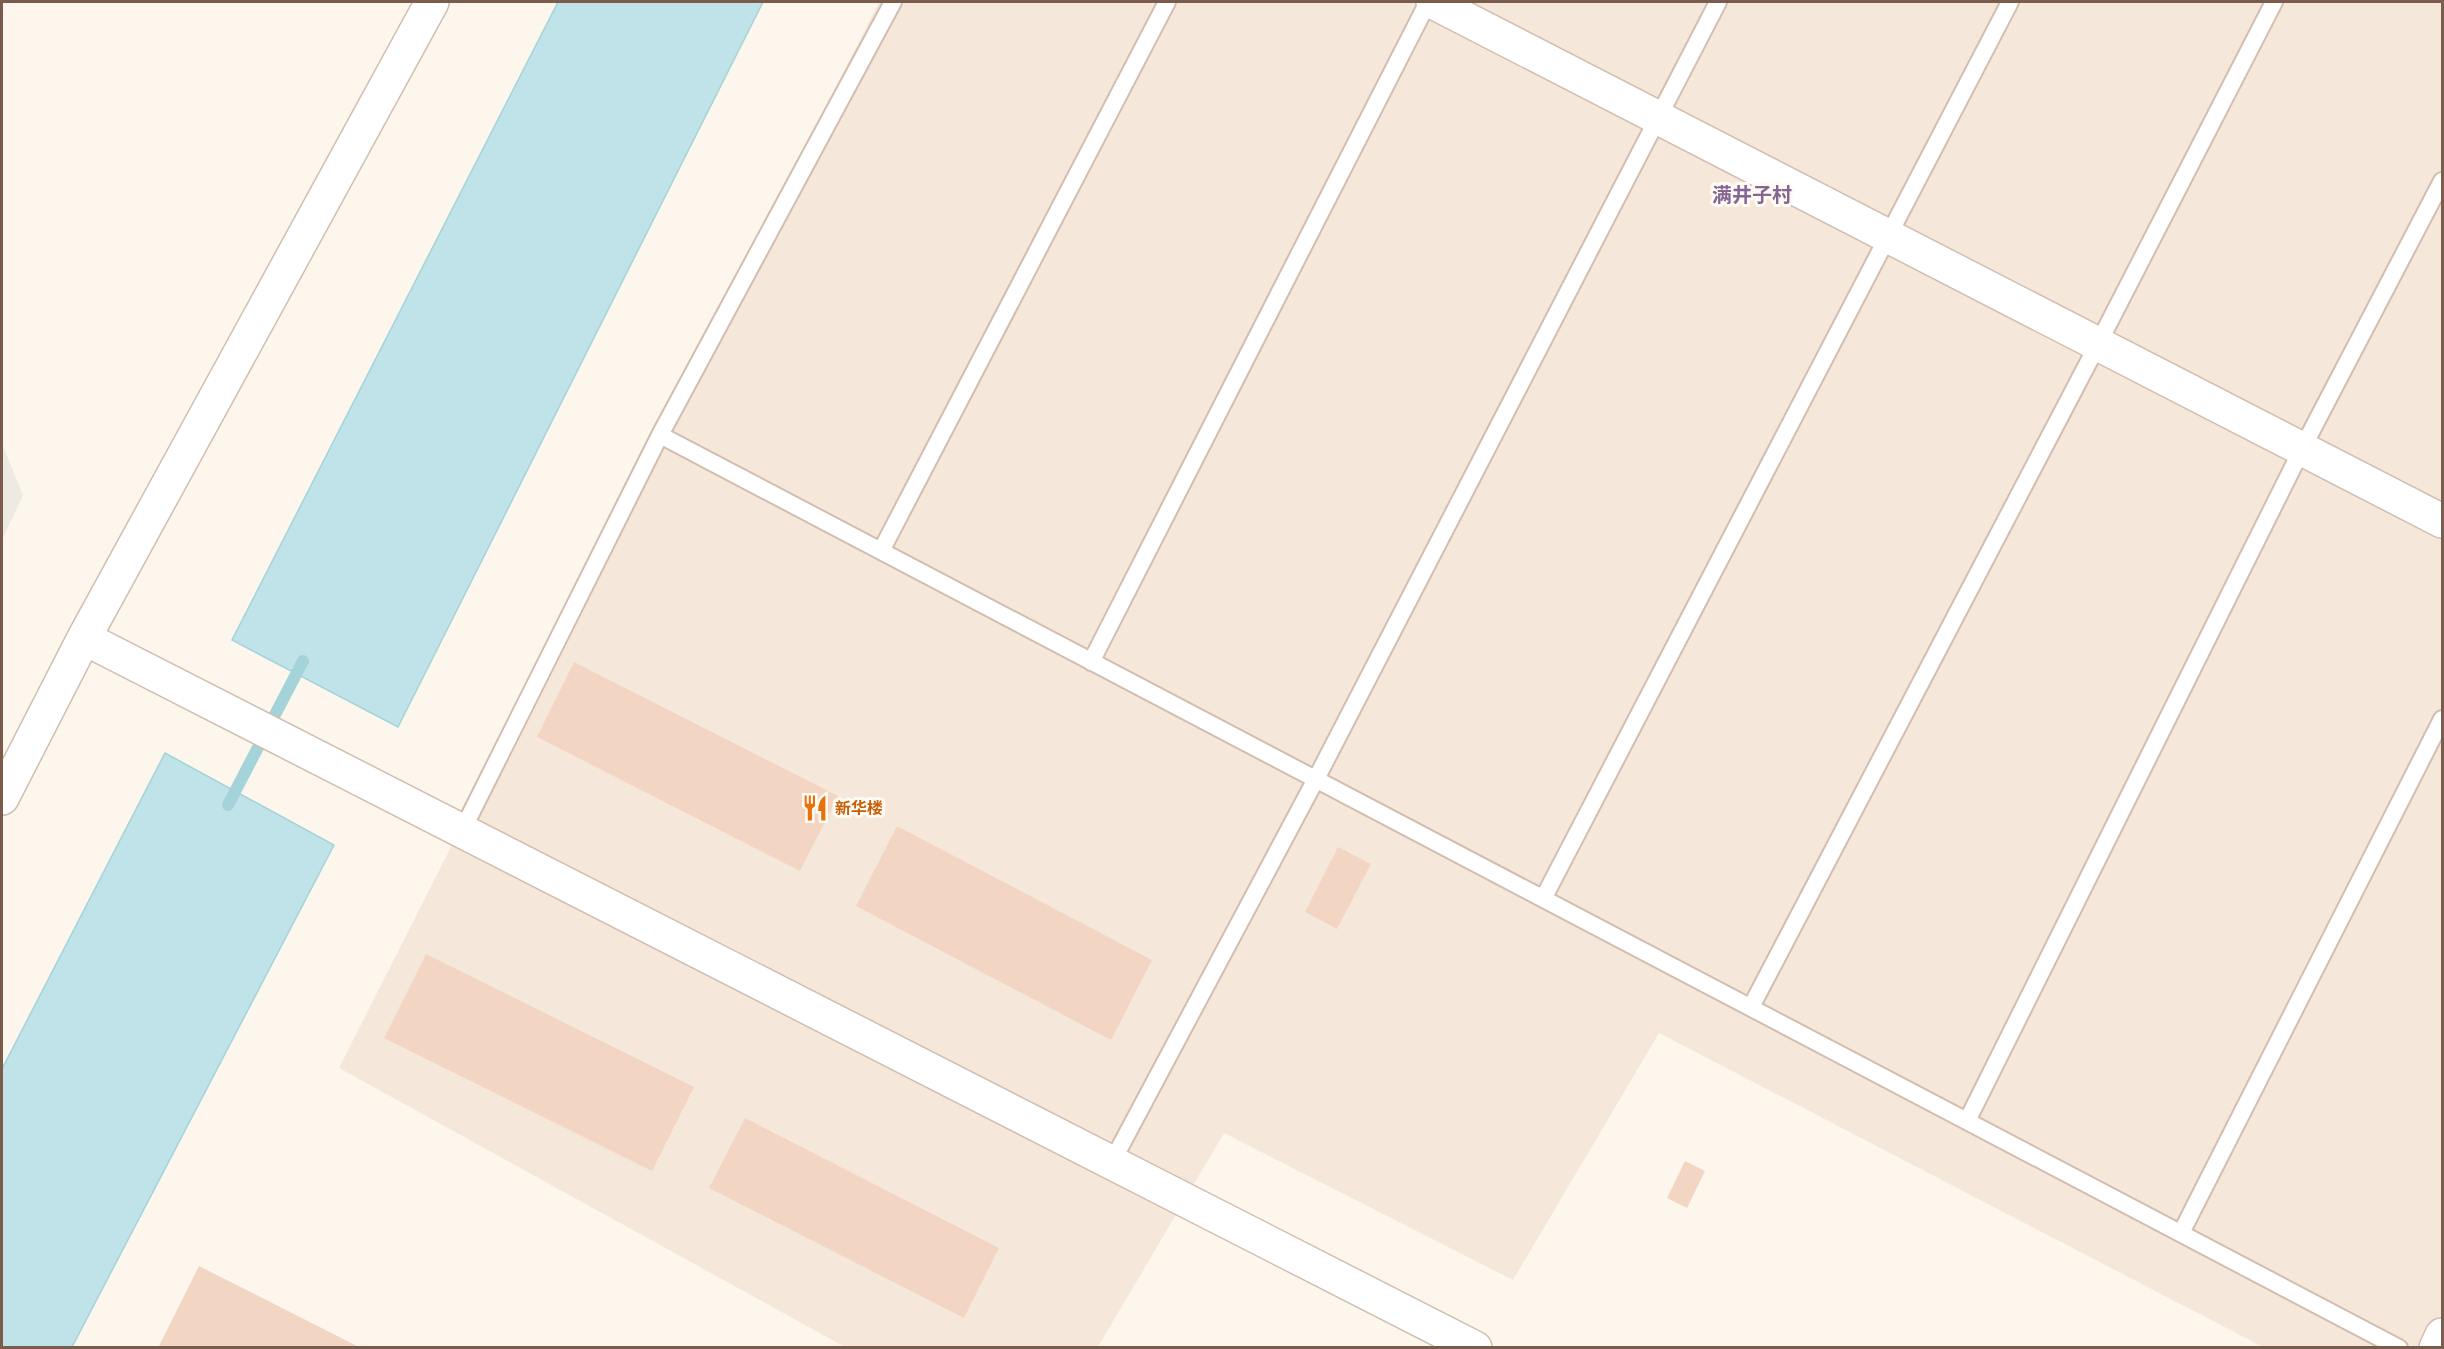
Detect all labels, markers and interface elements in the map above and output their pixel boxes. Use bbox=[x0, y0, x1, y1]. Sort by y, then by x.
district label: 满井子村 bbox=[1712, 182, 1792, 207]
restaurant icon: 新华楼 bbox=[800, 793, 830, 823]
place label: 新华楼 bbox=[835, 798, 883, 818]

